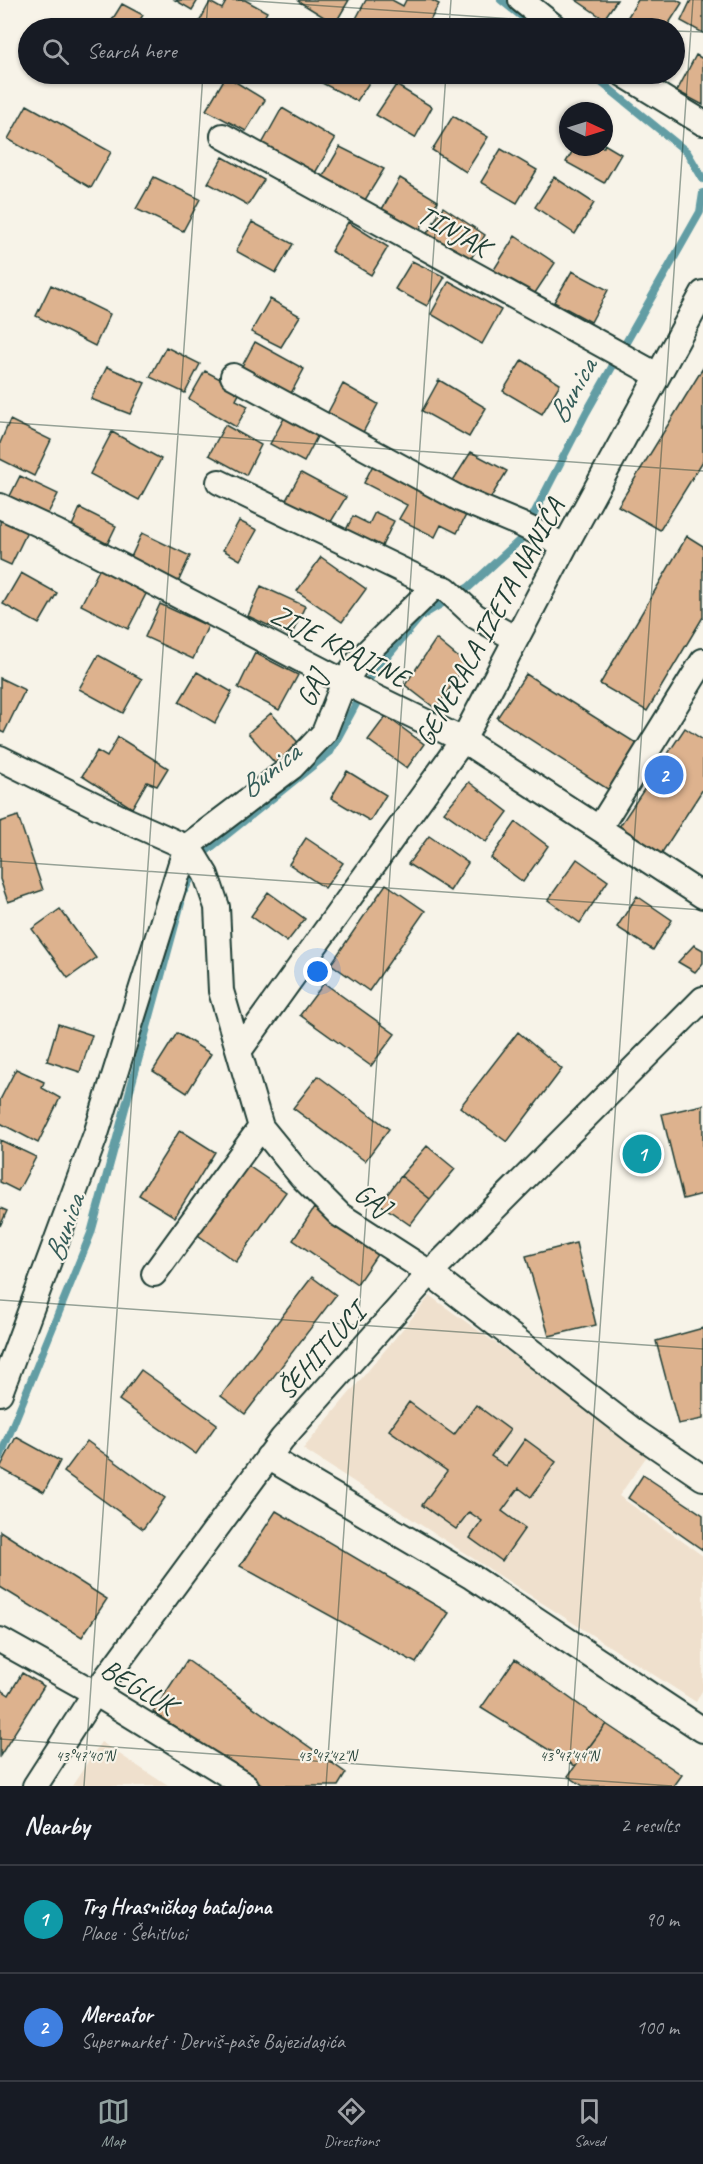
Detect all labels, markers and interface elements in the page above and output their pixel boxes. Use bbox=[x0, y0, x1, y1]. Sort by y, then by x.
search box bbox=[18, 18, 685, 84]
icon: search bbox=[39, 35, 72, 68]
text: Search here bbox=[87, 37, 177, 65]
north arrow bbox=[559, 102, 613, 156]
street label: TINJAK bbox=[412, 197, 501, 267]
water label: Bunica bbox=[539, 349, 607, 430]
street label: GENERALA IZETA NANIĆA bbox=[407, 491, 573, 752]
street label: ZIJE KRAJINE bbox=[265, 596, 418, 697]
street label: GAJ bbox=[288, 661, 337, 712]
water label: Bunica bbox=[230, 731, 311, 806]
pin: 2 bbox=[644, 752, 684, 798]
your location bbox=[303, 957, 332, 986]
pin: 1 bbox=[622, 1132, 662, 1176]
street label: GAJ bbox=[348, 1175, 401, 1227]
water label: Bunica bbox=[35, 1186, 94, 1267]
street label: ŠEHITLUCI bbox=[268, 1292, 376, 1407]
street label: BEGLUK bbox=[95, 1650, 188, 1725]
text: 43°47'40"N bbox=[55, 1747, 118, 1766]
text: 43°47'42"N bbox=[297, 1747, 360, 1766]
text: 43°47'44"N bbox=[539, 1747, 602, 1766]
text: Nearby bbox=[24, 1809, 89, 1842]
text: 2 results bbox=[620, 1813, 679, 1838]
text: Trg Hrasničkog bataljona bbox=[81, 1893, 272, 1921]
text: 1 bbox=[39, 1907, 48, 1932]
text: 90 m bbox=[645, 1907, 679, 1932]
text: Place · Šehitluci bbox=[81, 1921, 187, 1946]
text: Mercator bbox=[81, 2001, 152, 2029]
text: 2 bbox=[39, 2015, 48, 2040]
text: 100 m bbox=[636, 2015, 679, 2040]
text: Supermarket · Derviš-paše Bajezidagića bbox=[81, 2029, 345, 2054]
tab: Map bbox=[97, 2095, 130, 2151]
tab: Directions bbox=[324, 2095, 379, 2151]
tab: Saved bbox=[573, 2095, 606, 2151]

